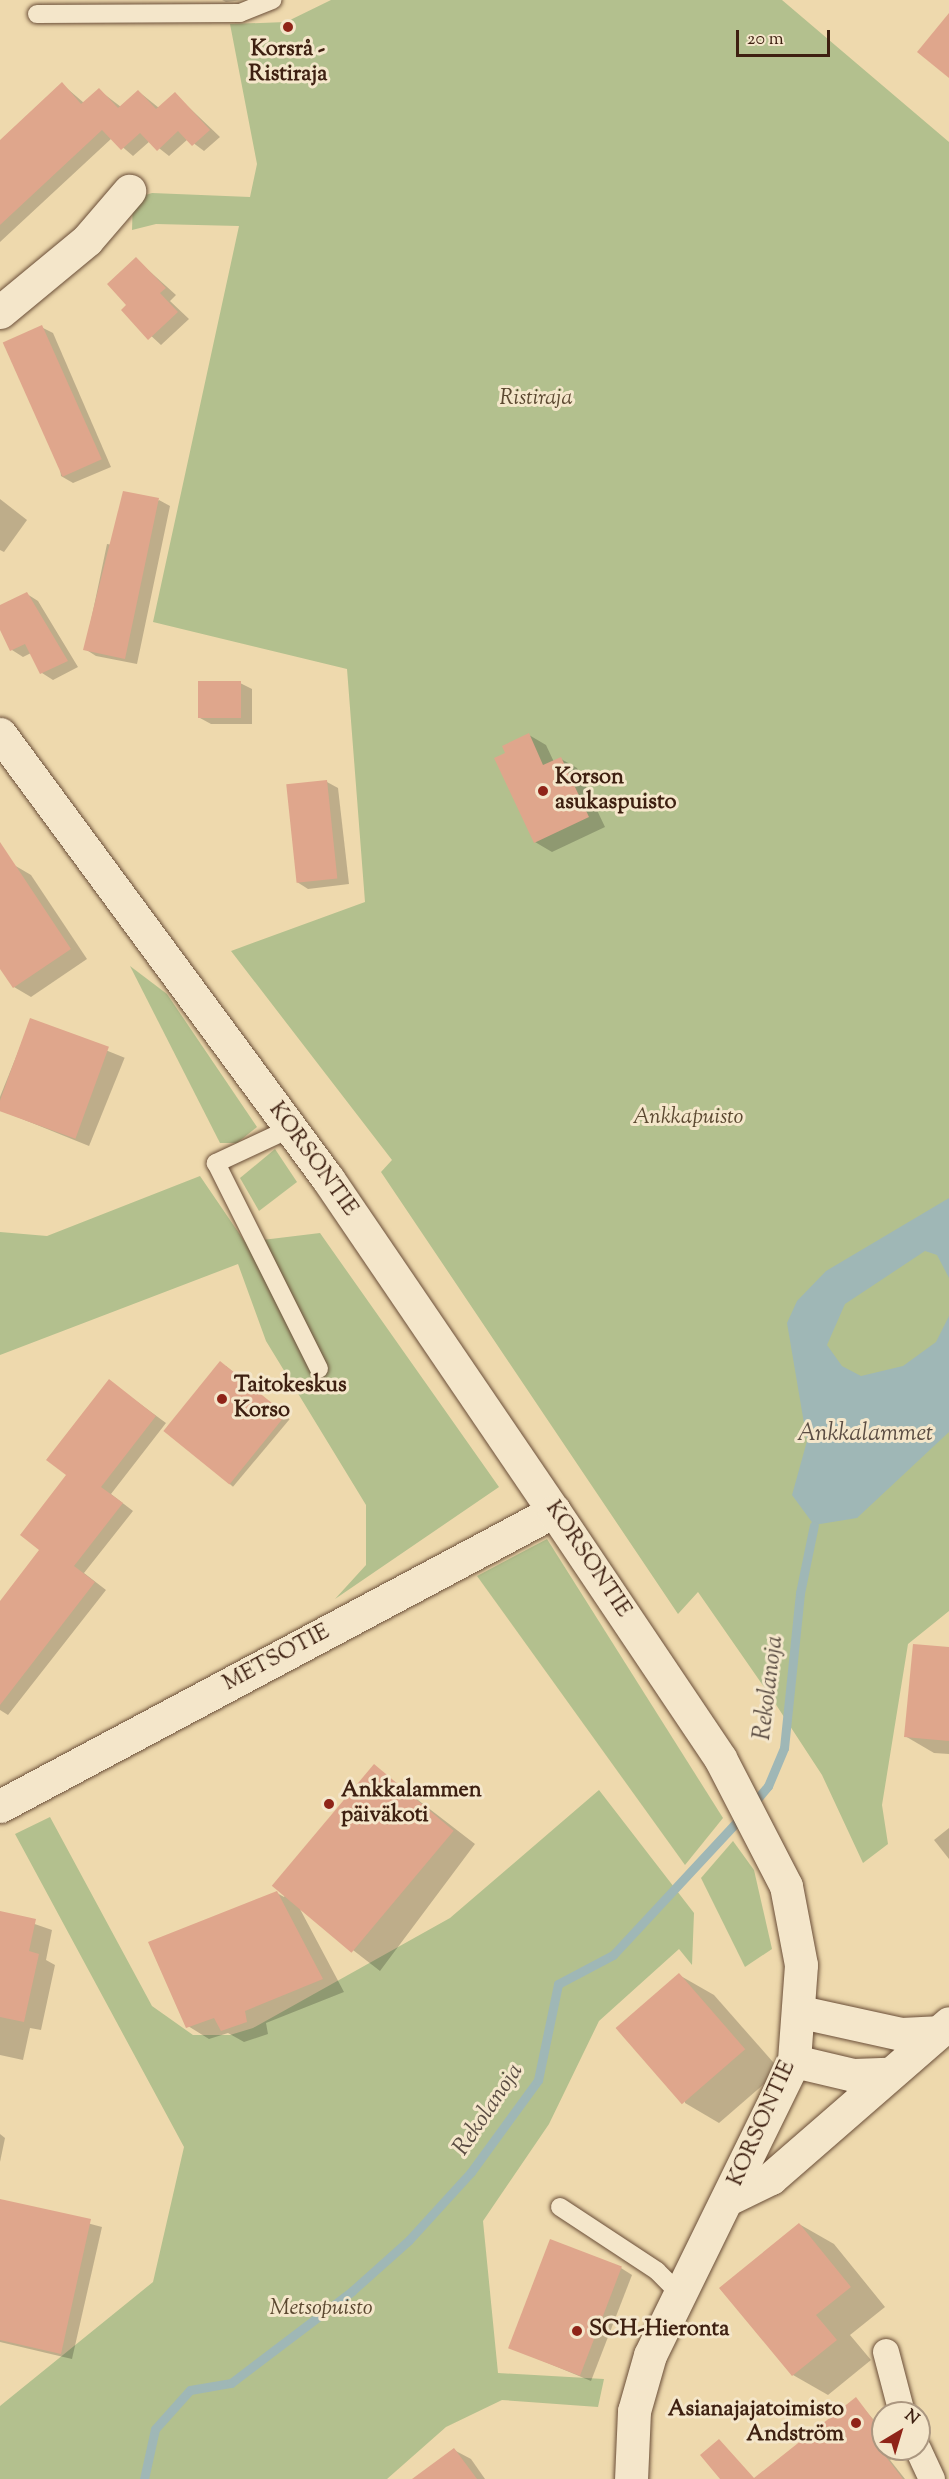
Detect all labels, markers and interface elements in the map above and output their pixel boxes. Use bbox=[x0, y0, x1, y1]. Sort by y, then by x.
scale bar bbox=[739, 18, 834, 56]
marker: Korsrå - Ristiraja bbox=[281, 20, 295, 34]
text: 20 m bbox=[747, 27, 784, 53]
place label: Korsrå - Ristiraja bbox=[249, 37, 327, 88]
park label: Ristiraja bbox=[499, 387, 573, 413]
place label: Korson asukaspuisto bbox=[555, 765, 677, 816]
marker: Korson asukaspuisto bbox=[536, 784, 550, 798]
street label: KORSONTIE bbox=[262, 1098, 362, 1222]
park label: Ankkapuisto bbox=[633, 1106, 743, 1132]
place label: Taitokeskus Korso bbox=[234, 1373, 347, 1424]
marker: Taitokeskus Korso bbox=[215, 1392, 229, 1406]
water label: Ankkalammet bbox=[797, 1421, 933, 1449]
street label: KORSONTIE bbox=[539, 1497, 635, 1623]
street label: METSOTIE bbox=[219, 1620, 335, 1698]
water label: Rekolanoja bbox=[749, 1634, 791, 1742]
place label: Ankkalammen päiväkoti bbox=[341, 1778, 482, 1830]
marker: Ankkalammen päiväkoti bbox=[322, 1797, 336, 1811]
street label: KORSONTIE bbox=[724, 2057, 802, 2191]
water label: Rekolanoja bbox=[448, 2058, 530, 2162]
park label: Metsopuisto bbox=[269, 2297, 373, 2323]
place label: SCH-Hieronta bbox=[589, 2318, 729, 2344]
marker: SCH-Hieronta bbox=[570, 2324, 584, 2338]
place label: Asianajajatoimisto Andström bbox=[668, 2397, 844, 2448]
north arrow bbox=[871, 2401, 931, 2461]
text: N bbox=[899, 2405, 923, 2431]
marker: Asianajajatoimisto Andström bbox=[849, 2416, 863, 2430]

